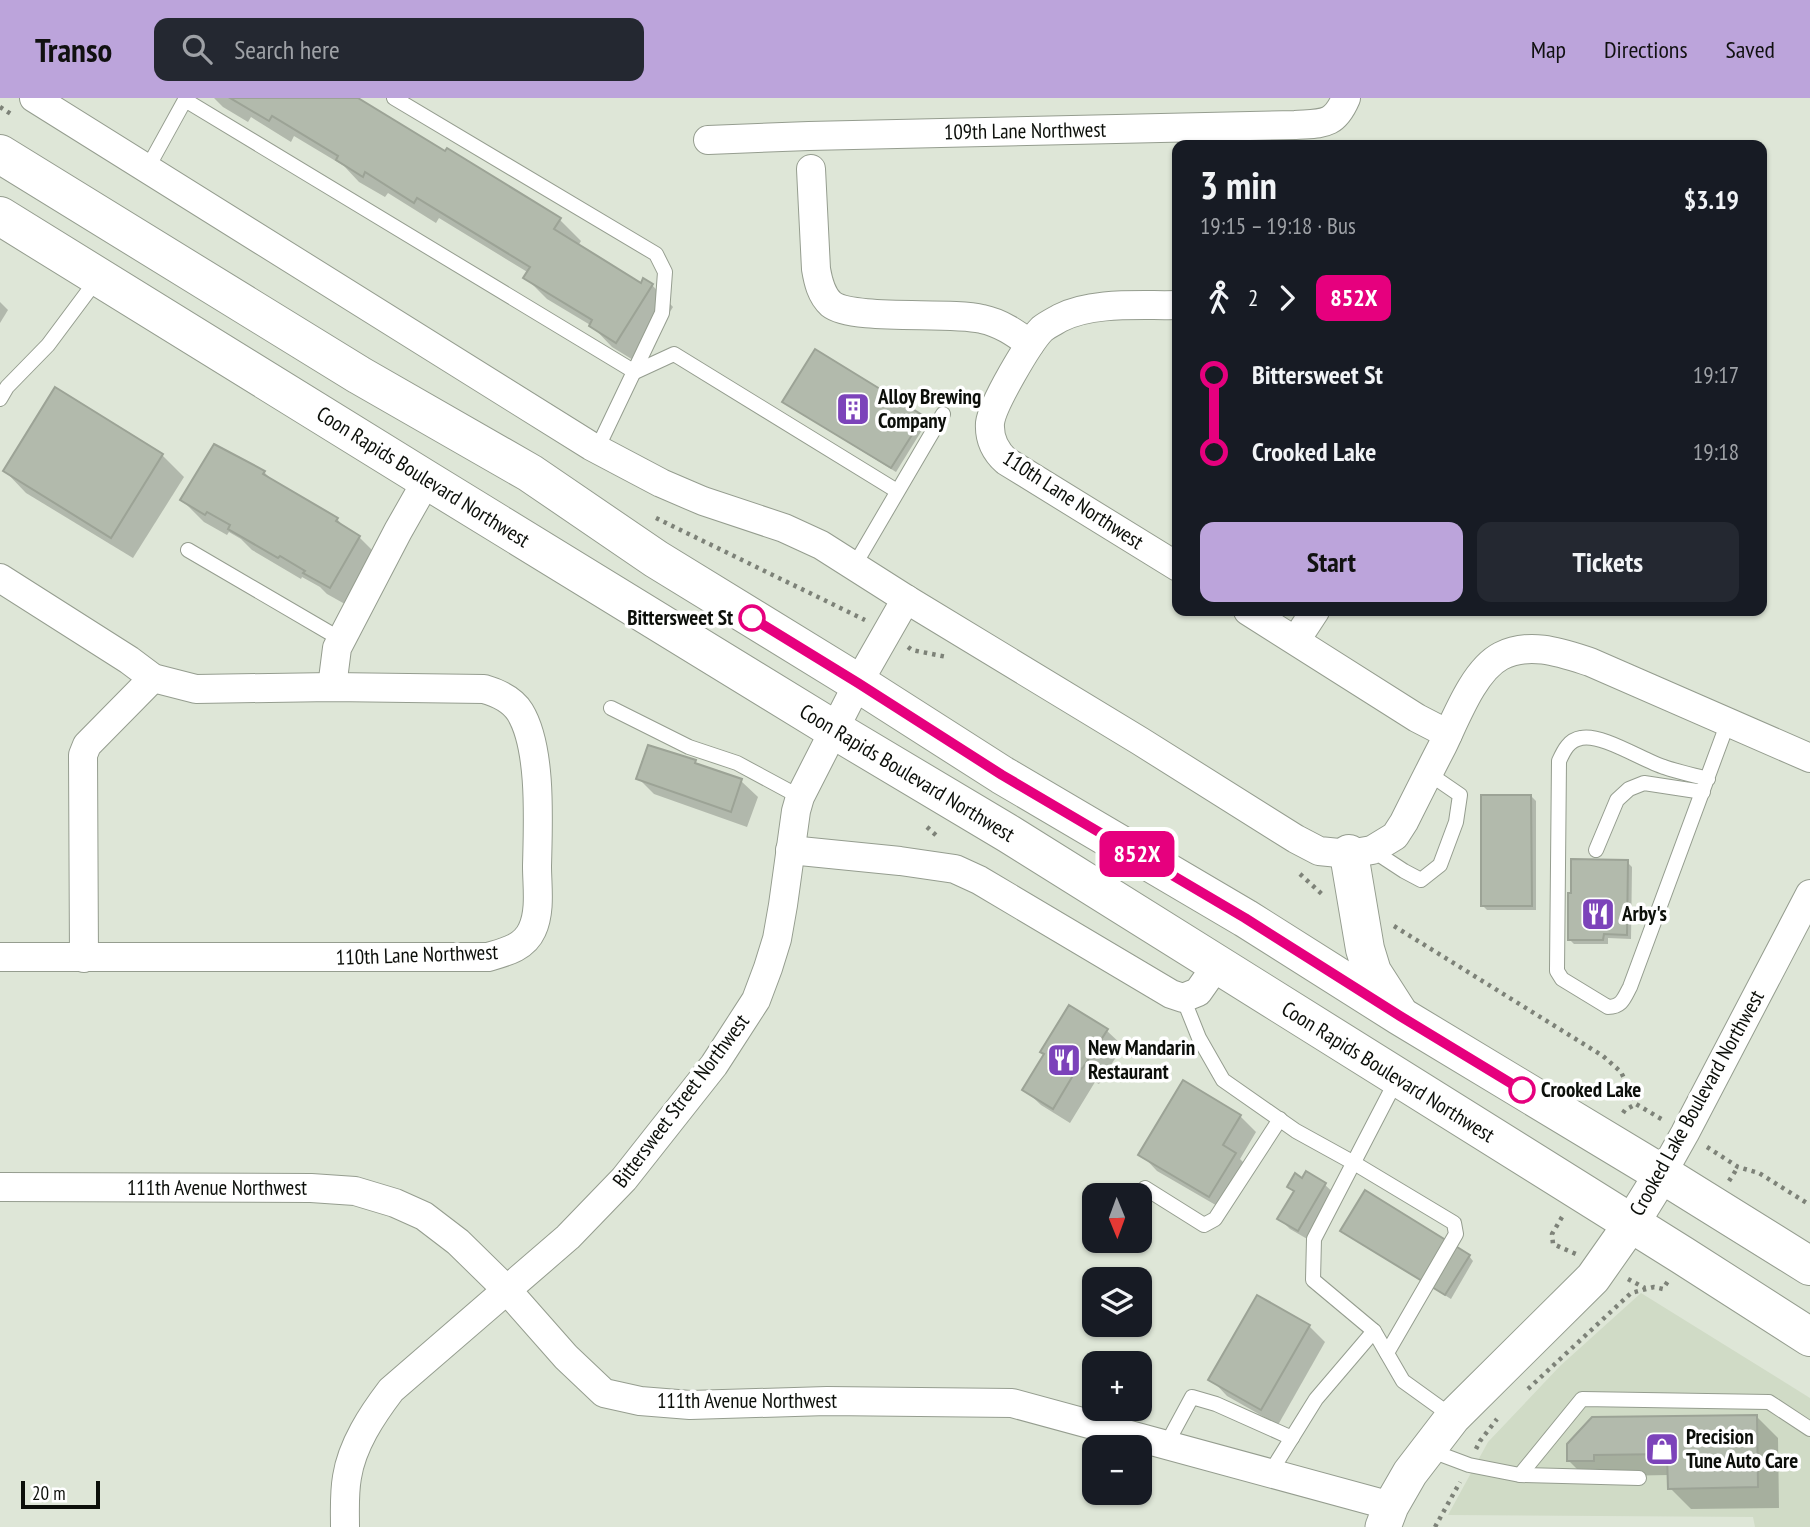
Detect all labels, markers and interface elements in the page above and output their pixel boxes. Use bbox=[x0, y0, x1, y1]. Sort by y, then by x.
search box bbox=[154, 18, 644, 81]
text: Transo bbox=[35, 28, 112, 71]
icon: search bbox=[178, 30, 216, 68]
text: Search here bbox=[234, 33, 340, 66]
text: Map bbox=[1531, 34, 1566, 65]
text: Directions bbox=[1604, 34, 1688, 65]
text: Saved bbox=[1726, 34, 1775, 65]
street label: 109th Lane Northwest bbox=[944, 116, 1107, 145]
text: 3 min bbox=[1200, 160, 1277, 209]
text: $3.19 bbox=[1684, 183, 1739, 216]
text: 19:15 – 19:18 · Bus bbox=[1200, 211, 1356, 240]
icon: walk bbox=[1200, 279, 1238, 317]
icon: forward bbox=[1268, 279, 1306, 317]
text: 852X bbox=[1330, 282, 1377, 313]
text: 2 bbox=[1248, 283, 1258, 312]
text: Bittersweet St bbox=[1252, 358, 1383, 391]
text: 19:17 bbox=[1693, 360, 1739, 389]
place label: Alloy Brewing Company bbox=[877, 383, 981, 434]
building icon: Alloy Brewing Company bbox=[834, 390, 872, 428]
street label: Coon Rapids Boulevard Northwest bbox=[312, 400, 535, 553]
text: Crooked Lake bbox=[1252, 435, 1376, 468]
text: 19:18 bbox=[1693, 437, 1739, 466]
street label: 110th Lane Northwest bbox=[998, 444, 1149, 555]
button: Start bbox=[1200, 522, 1463, 602]
button: Tickets bbox=[1477, 522, 1739, 602]
place label: Bittersweet St bbox=[627, 604, 733, 631]
marker: Bittersweet St bbox=[739, 605, 765, 631]
street label: Coon Rapids Boulevard Northwest bbox=[795, 698, 1020, 848]
line badge: 852X bbox=[1088, 831, 1186, 877]
text: 852X bbox=[1113, 838, 1161, 869]
restaurant icon: Arby's bbox=[1579, 895, 1617, 933]
place label: Arby's bbox=[1621, 900, 1667, 927]
street label: 110th Lane Northwest bbox=[335, 938, 499, 971]
street label: Crooked Lake Boulevard Northwest bbox=[1623, 985, 1770, 1220]
street label: Coon Rapids Boulevard Northwest bbox=[1277, 995, 1500, 1148]
street label: Bittersweet Street Northwest bbox=[607, 1008, 755, 1193]
place label: New Mandarin Restaurant bbox=[1088, 1034, 1195, 1085]
restaurant icon: New Mandarin Restaurant bbox=[1045, 1041, 1083, 1079]
place label: Crooked Lake bbox=[1541, 1076, 1641, 1103]
marker: Crooked Lake bbox=[1509, 1077, 1535, 1103]
street label: 111th Avenue Northwest bbox=[127, 1174, 307, 1201]
north arrow bbox=[1082, 1183, 1152, 1253]
map controls bbox=[1082, 1183, 1152, 1505]
button: layers bbox=[1082, 1267, 1152, 1337]
button: + bbox=[1082, 1351, 1152, 1421]
street label: 111th Avenue Northwest bbox=[657, 1387, 837, 1414]
place label: Precision Tune Auto Care bbox=[1686, 1423, 1798, 1474]
shop icon: Precision Tune Auto Care bbox=[1643, 1430, 1681, 1468]
button: − bbox=[1082, 1435, 1152, 1505]
scale bar bbox=[21, 1478, 100, 1510]
text: 20 m bbox=[32, 1481, 66, 1505]

